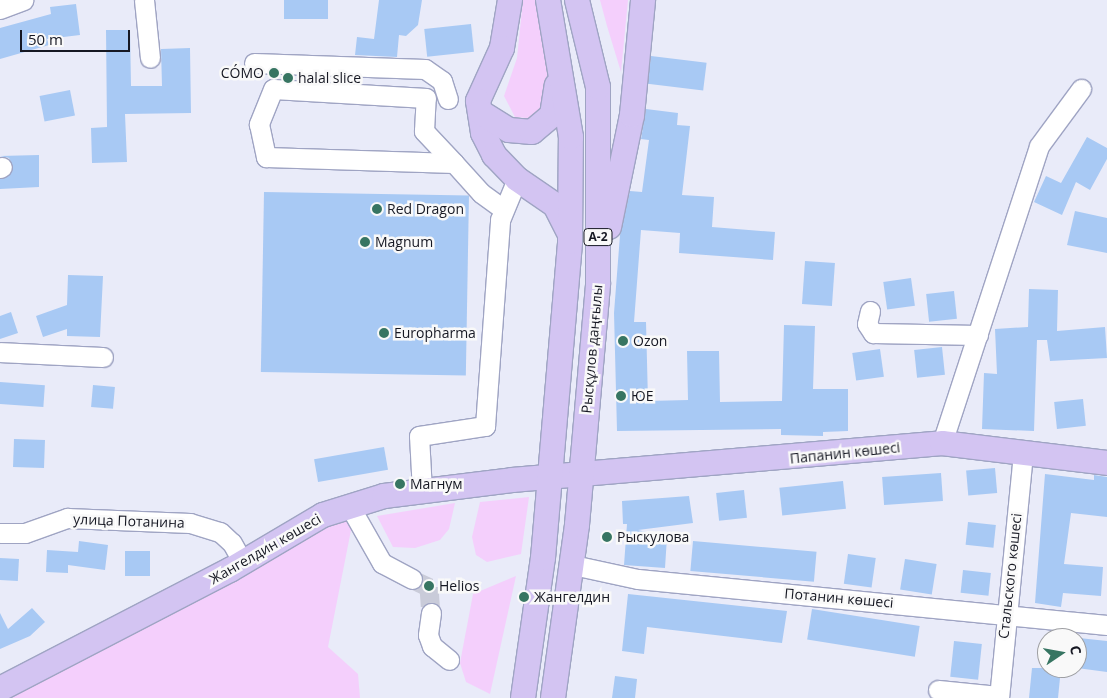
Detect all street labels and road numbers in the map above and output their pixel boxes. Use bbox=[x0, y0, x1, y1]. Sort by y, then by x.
road number: A-2 bbox=[583, 228, 613, 246]
street label: Рысқұлов даңғылы bbox=[578, 284, 606, 414]
street label: Папанин көшесі bbox=[789, 439, 901, 467]
street label: Жангелдин көшесі bbox=[206, 510, 324, 588]
street label: улица Потанина bbox=[73, 511, 185, 531]
street label: Стальского көшесі bbox=[995, 512, 1025, 640]
street label: Потанин көшесі bbox=[784, 585, 894, 611]

